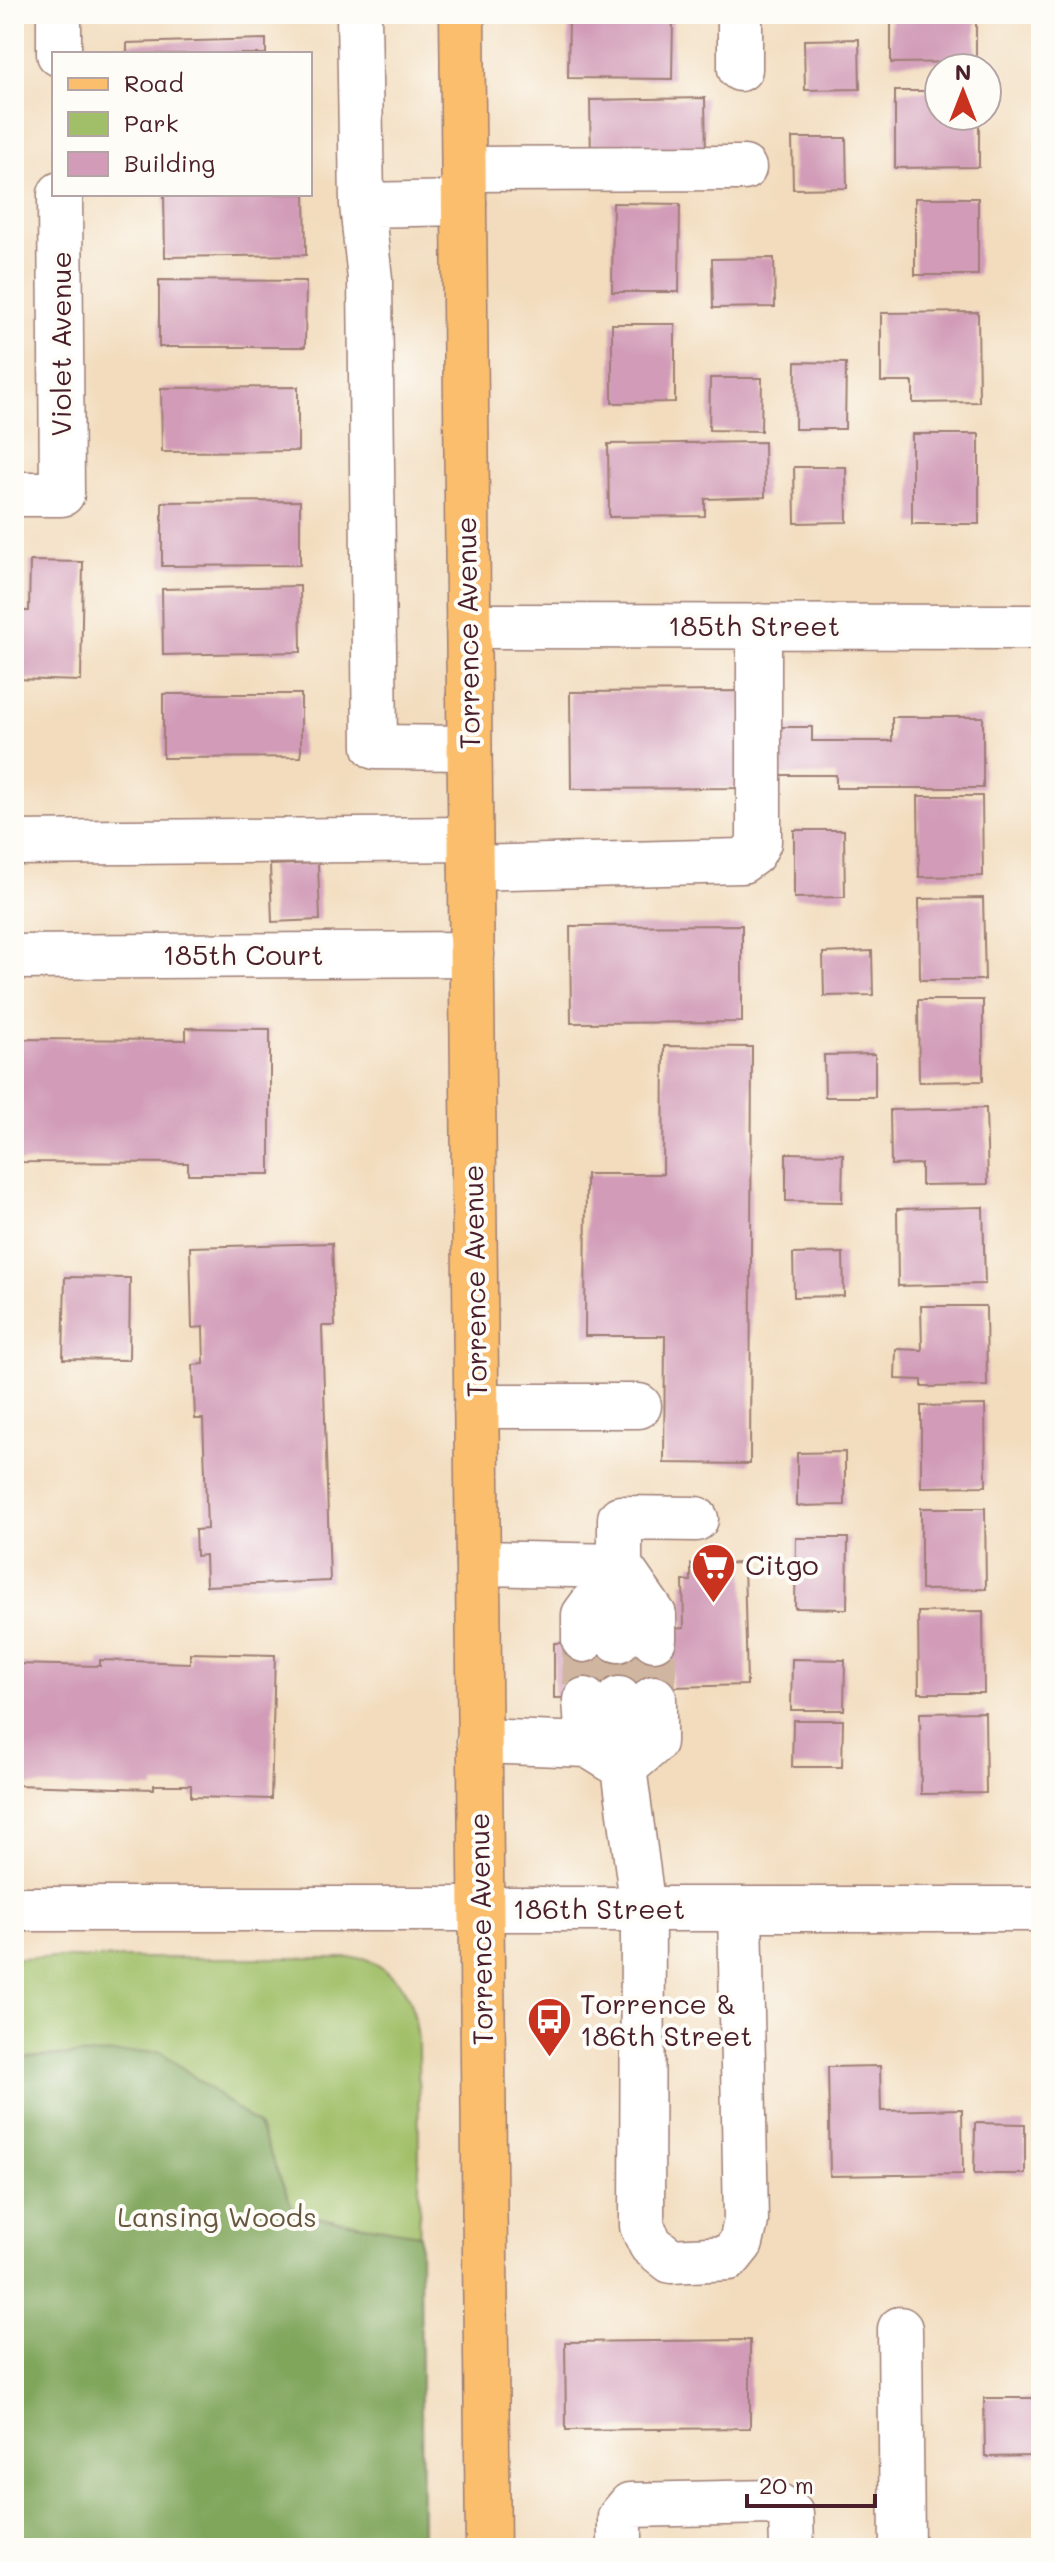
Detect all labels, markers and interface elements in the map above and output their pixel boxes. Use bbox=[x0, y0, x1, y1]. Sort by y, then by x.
legend bbox=[52, 52, 312, 196]
north arrow bbox=[923, 52, 1003, 132]
text: N bbox=[955, 57, 971, 86]
text: Road bbox=[124, 67, 184, 98]
text: Park bbox=[124, 107, 178, 138]
text: Building bbox=[124, 147, 215, 178]
street label: Violet Avenue bbox=[42, 251, 78, 437]
street label: Torrence Avenue bbox=[447, 516, 487, 750]
street label: 185th Street bbox=[668, 607, 840, 643]
street label: 185th Court bbox=[162, 936, 324, 972]
street label: Torrence Avenue bbox=[454, 1164, 494, 1398]
supermarket icon: Citgo bbox=[690, 1541, 738, 1604]
place label: Citgo bbox=[745, 1546, 819, 1582]
street label: Torrence Avenue bbox=[460, 1812, 500, 2046]
street label: 186th Street bbox=[513, 1890, 685, 1926]
place label: Torrence & 186th Street bbox=[580, 1985, 753, 2053]
bus stop icon: Torrence & 186th Street bbox=[525, 1996, 573, 2059]
park label: Lansing Woods bbox=[117, 2198, 317, 2234]
scale bar bbox=[747, 2458, 875, 2508]
text: 20 m bbox=[759, 2469, 814, 2500]

